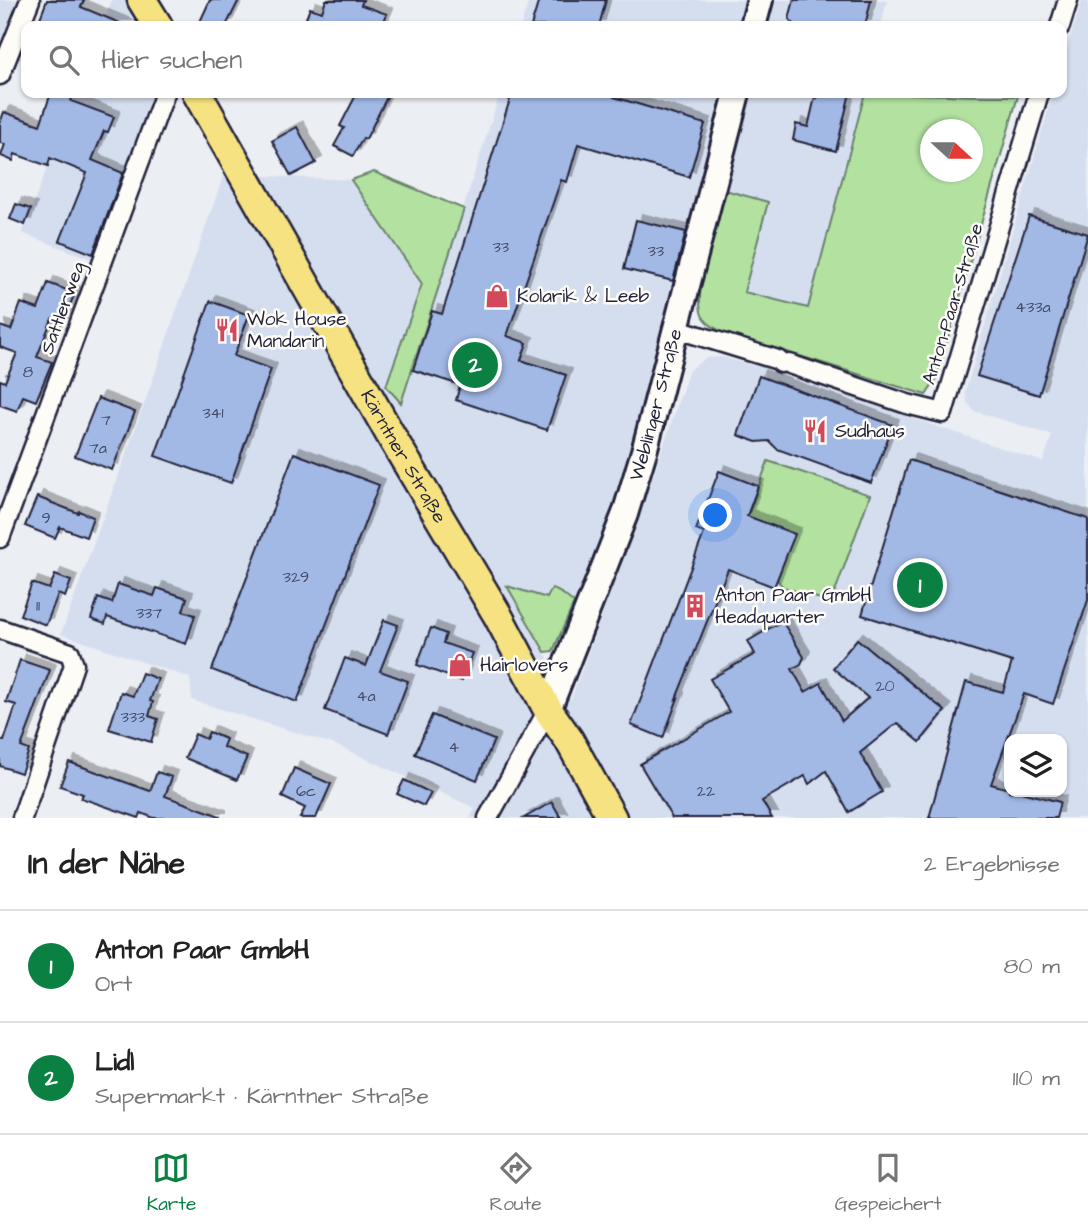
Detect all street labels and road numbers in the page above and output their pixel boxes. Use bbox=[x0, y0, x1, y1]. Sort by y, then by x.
street label: Anton-Paar-Straße bbox=[916, 220, 990, 388]
street label: Sattlerweg bbox=[34, 258, 93, 358]
street label: Weblinger Straße bbox=[622, 326, 689, 484]
street label: Kärntner Straße bbox=[354, 385, 453, 528]

